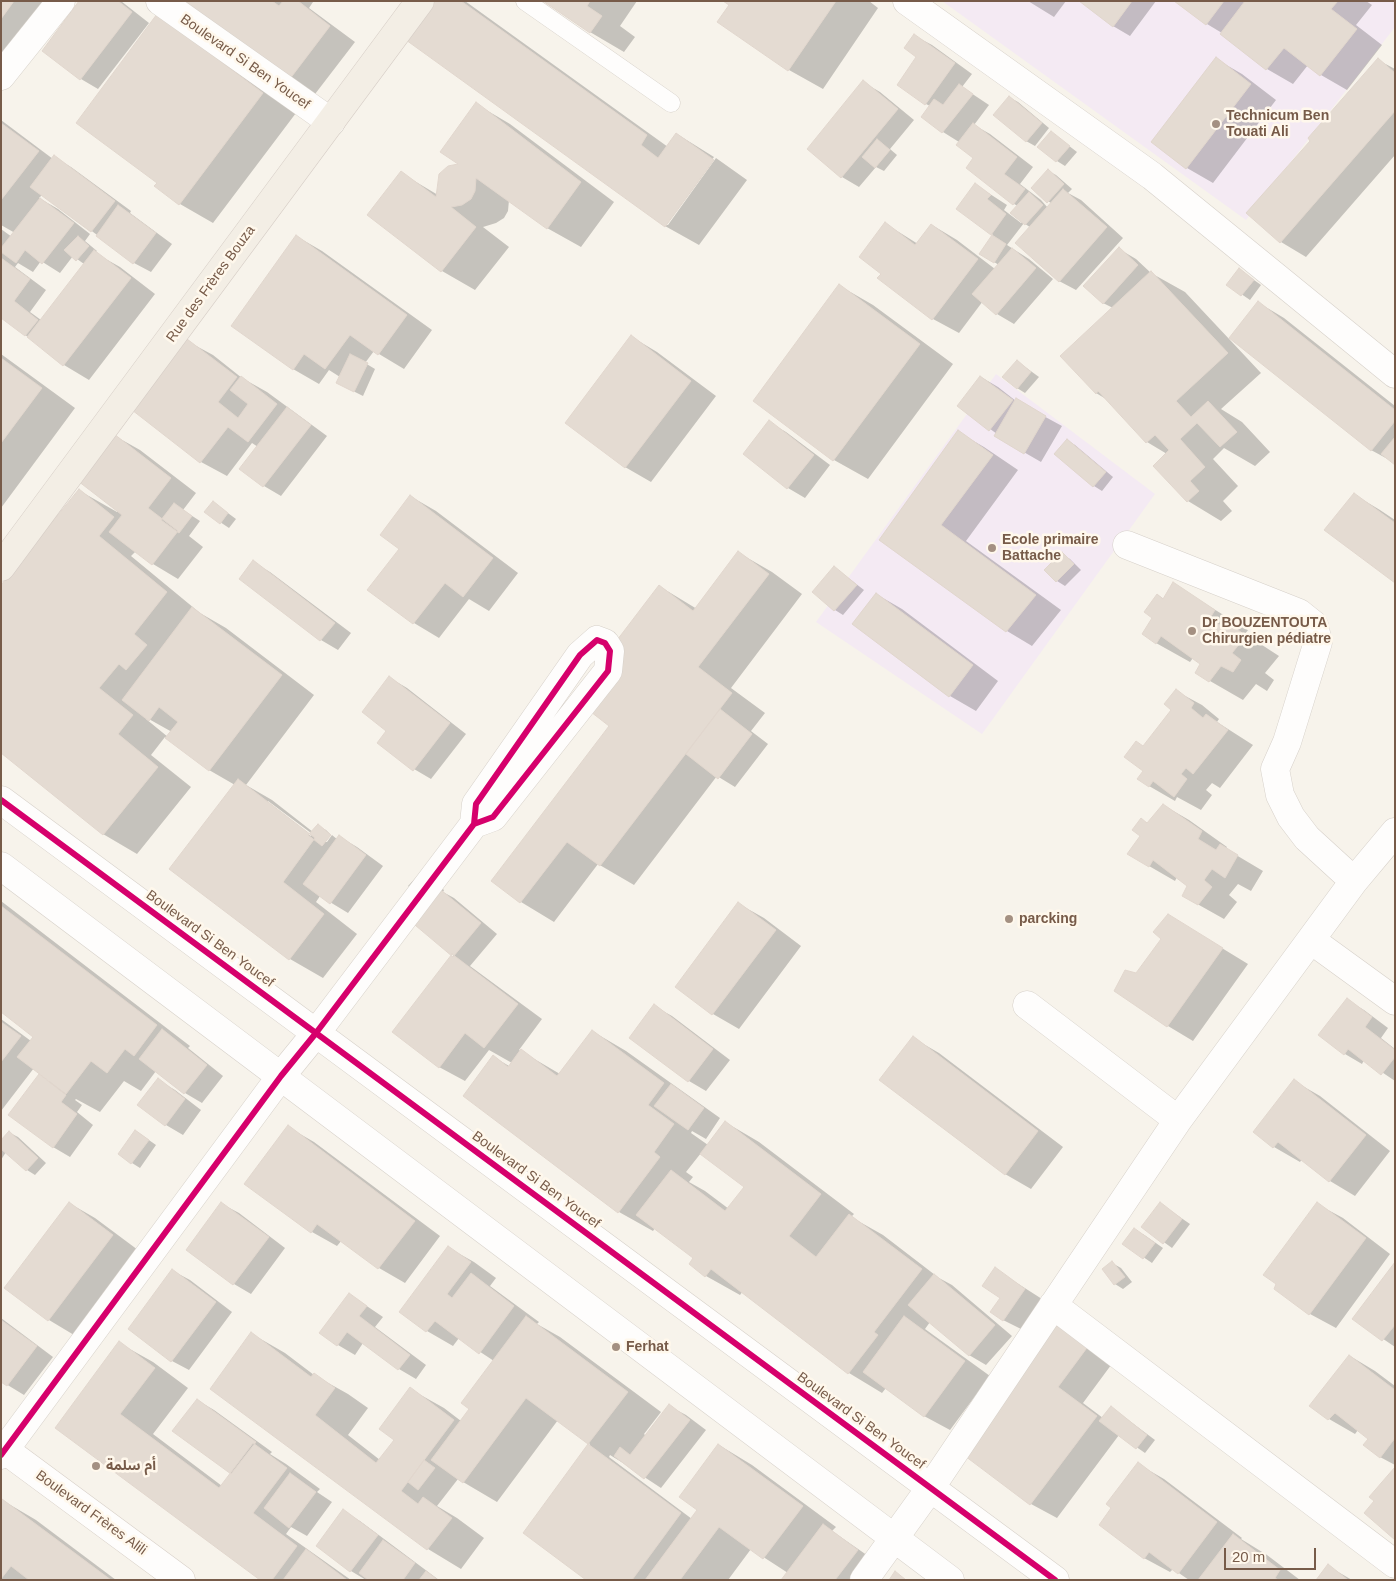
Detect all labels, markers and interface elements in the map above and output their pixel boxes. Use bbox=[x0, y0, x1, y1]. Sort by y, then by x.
street label: Boulevard Si Ben Youcef bbox=[177, 11, 313, 113]
place label: Technicum Ben Touati Ali bbox=[1226, 108, 1329, 140]
marker: Technicum Ben Touati Ali bbox=[1210, 118, 1222, 130]
street label: Rue des Frères Bouza bbox=[163, 222, 259, 346]
place label: Ecole primaire Battache bbox=[1002, 532, 1098, 564]
marker: Ecole primaire Battache bbox=[986, 542, 998, 554]
place label: Dr BOUZENTOUTA Chirurgien pédiatre bbox=[1202, 615, 1331, 648]
marker: Dr BOUZENTOUTA Chirurgien pédiatre bbox=[1186, 625, 1198, 637]
street label: Boulevard Si Ben Youcef bbox=[143, 887, 277, 991]
place label: parcking bbox=[1019, 911, 1077, 927]
marker: parcking bbox=[1003, 913, 1015, 925]
street label: Boulevard Si Ben Youcef bbox=[469, 1128, 603, 1232]
place label: Ferhat bbox=[626, 1339, 669, 1355]
marker: Ferhat bbox=[610, 1341, 622, 1353]
street label: Boulevard Si Ben Youcef bbox=[794, 1369, 928, 1473]
place label: أم سلمة bbox=[106, 1458, 156, 1474]
marker: أم سلمة bbox=[90, 1460, 102, 1472]
street label: Boulevard Frères Alili bbox=[32, 1467, 150, 1559]
scale bar bbox=[1226, 1538, 1318, 1570]
text: 20 m bbox=[1232, 1548, 1265, 1565]

